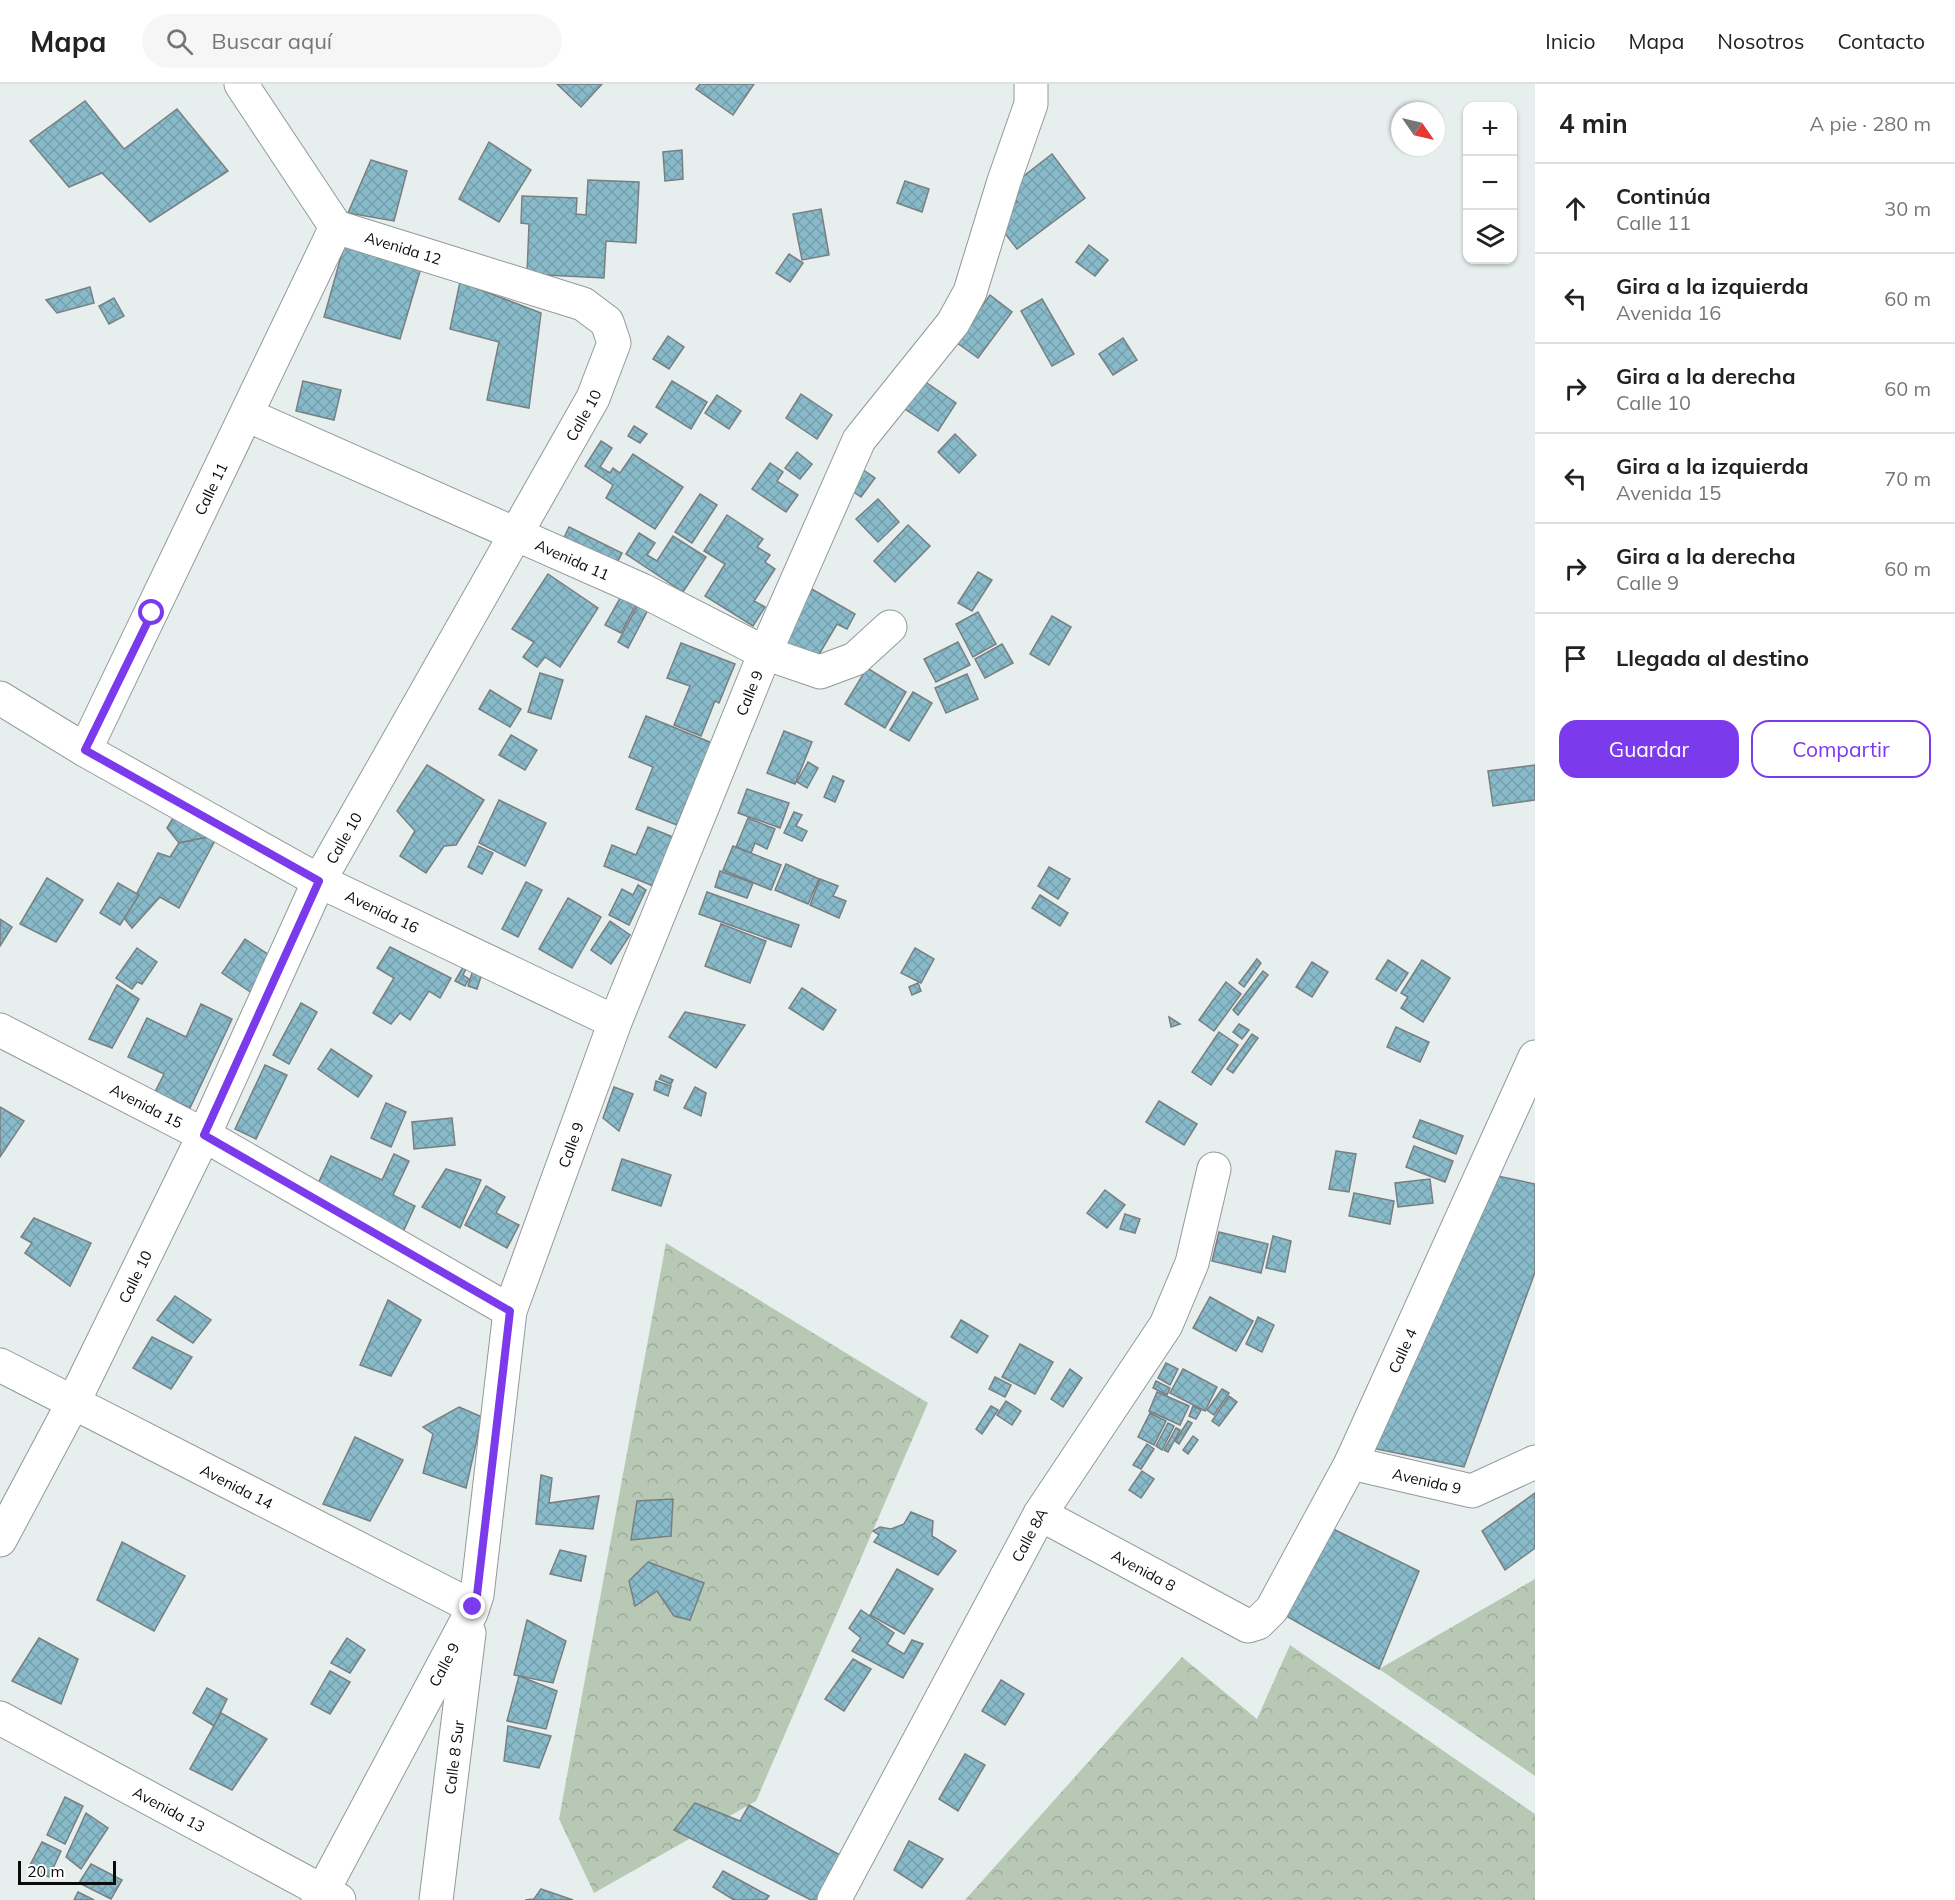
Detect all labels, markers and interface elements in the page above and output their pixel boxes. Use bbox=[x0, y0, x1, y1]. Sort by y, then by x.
search box bbox=[142, 14, 562, 68]
text: Mapa bbox=[30, 24, 106, 59]
icon: search bbox=[163, 25, 196, 58]
text: Buscar aquí bbox=[211, 27, 332, 55]
text: Inicio bbox=[1545, 28, 1595, 54]
text: Mapa bbox=[1628, 28, 1684, 54]
text: Nosotros bbox=[1717, 28, 1804, 54]
text: Contacto bbox=[1837, 28, 1925, 54]
north arrow bbox=[1391, 102, 1445, 156]
map controls bbox=[1463, 102, 1517, 264]
button: + bbox=[1463, 102, 1517, 156]
text: 4 min bbox=[1559, 107, 1628, 140]
text: A pie · 280 m bbox=[1810, 111, 1931, 136]
button: − bbox=[1463, 156, 1517, 210]
text: Continúa bbox=[1616, 182, 1711, 210]
icon: ahead bbox=[1559, 192, 1592, 225]
text: 30 m bbox=[1884, 196, 1931, 221]
button: layers bbox=[1463, 210, 1517, 264]
text: Calle 11 bbox=[1616, 210, 1691, 235]
street label: Avenida 12 bbox=[362, 227, 444, 269]
text: Gira a la izquierda bbox=[1616, 272, 1809, 300]
icon: left bbox=[1559, 282, 1592, 315]
text: 60 m bbox=[1884, 286, 1931, 311]
text: Avenida 16 bbox=[1616, 300, 1721, 325]
text: Gira a la derecha bbox=[1616, 362, 1796, 390]
icon: right bbox=[1559, 372, 1592, 405]
text: 60 m bbox=[1884, 376, 1931, 401]
street label: Calle 10 bbox=[561, 387, 605, 444]
text: Calle 10 bbox=[1616, 390, 1691, 415]
text: Gira a la izquierda bbox=[1616, 452, 1809, 480]
street label: Calle 11 bbox=[190, 459, 231, 518]
icon: left bbox=[1559, 462, 1592, 495]
text: 70 m bbox=[1884, 466, 1931, 491]
text: Avenida 15 bbox=[1616, 480, 1721, 505]
street label: Avenida 11 bbox=[533, 535, 612, 584]
text: Gira a la derecha bbox=[1616, 542, 1796, 570]
icon: right bbox=[1559, 552, 1592, 585]
text: 60 m bbox=[1884, 556, 1931, 581]
text: Calle 9 bbox=[1616, 570, 1679, 595]
route start bbox=[138, 599, 164, 625]
icon: arrive bbox=[1559, 642, 1592, 675]
text: Llegada al destino bbox=[1616, 644, 1809, 672]
street label: Calle 9 bbox=[731, 667, 767, 718]
button: Guardar bbox=[1559, 720, 1739, 778]
button: Compartir bbox=[1751, 720, 1931, 778]
street label: Calle 10 bbox=[321, 809, 366, 867]
street label: Avenida 16 bbox=[343, 886, 422, 937]
street label: Avenida 15 bbox=[107, 1079, 186, 1132]
street label: Calle 9 bbox=[553, 1119, 587, 1170]
street label: Calle 10 bbox=[114, 1247, 156, 1306]
street label: Calle 4 bbox=[1384, 1325, 1420, 1376]
street label: Avenida 14 bbox=[197, 1460, 276, 1513]
street label: Avenida 9 bbox=[1391, 1463, 1463, 1498]
street label: Calle 8A bbox=[1007, 1504, 1051, 1565]
street label: Avenida 8 bbox=[1109, 1545, 1179, 1595]
route end bbox=[459, 1593, 485, 1619]
street label: Calle 9 bbox=[424, 1639, 463, 1690]
street label: Calle 8 Sur bbox=[440, 1718, 468, 1795]
street label: Avenida 13 bbox=[130, 1782, 208, 1836]
scale bar bbox=[18, 1858, 116, 1886]
text: 20 m bbox=[27, 1861, 64, 1881]

